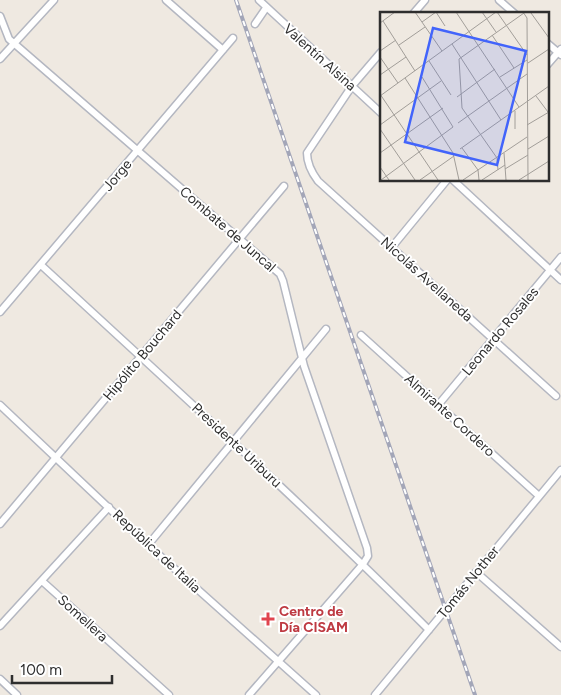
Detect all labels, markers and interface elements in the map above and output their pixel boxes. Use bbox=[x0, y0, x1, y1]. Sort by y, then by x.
inset map bbox=[380, 12, 548, 181]
street label: Valentín Alsina bbox=[280, 20, 360, 94]
street label: Jorge bbox=[99, 156, 136, 195]
street label: Combate de Juncal bbox=[176, 183, 279, 276]
street label: Nicolás Avellaneda bbox=[377, 234, 476, 325]
street label: Leonardo Rosales bbox=[458, 284, 542, 379]
street label: Hipólito Bouchard bbox=[99, 306, 185, 404]
street label: Almirante Cordero bbox=[401, 370, 498, 460]
street label: Presidente Uriburu bbox=[188, 399, 285, 491]
street label: República de Italia bbox=[109, 506, 204, 597]
street label: Tomás Nother bbox=[434, 542, 503, 622]
street label: Somellera bbox=[54, 591, 111, 645]
place label: Centro de Día CISAM bbox=[279, 603, 348, 636]
marker: Centro de Día CISAM bbox=[261, 612, 275, 626]
scale bar bbox=[12, 652, 112, 684]
text: 100 m bbox=[20, 661, 62, 679]

